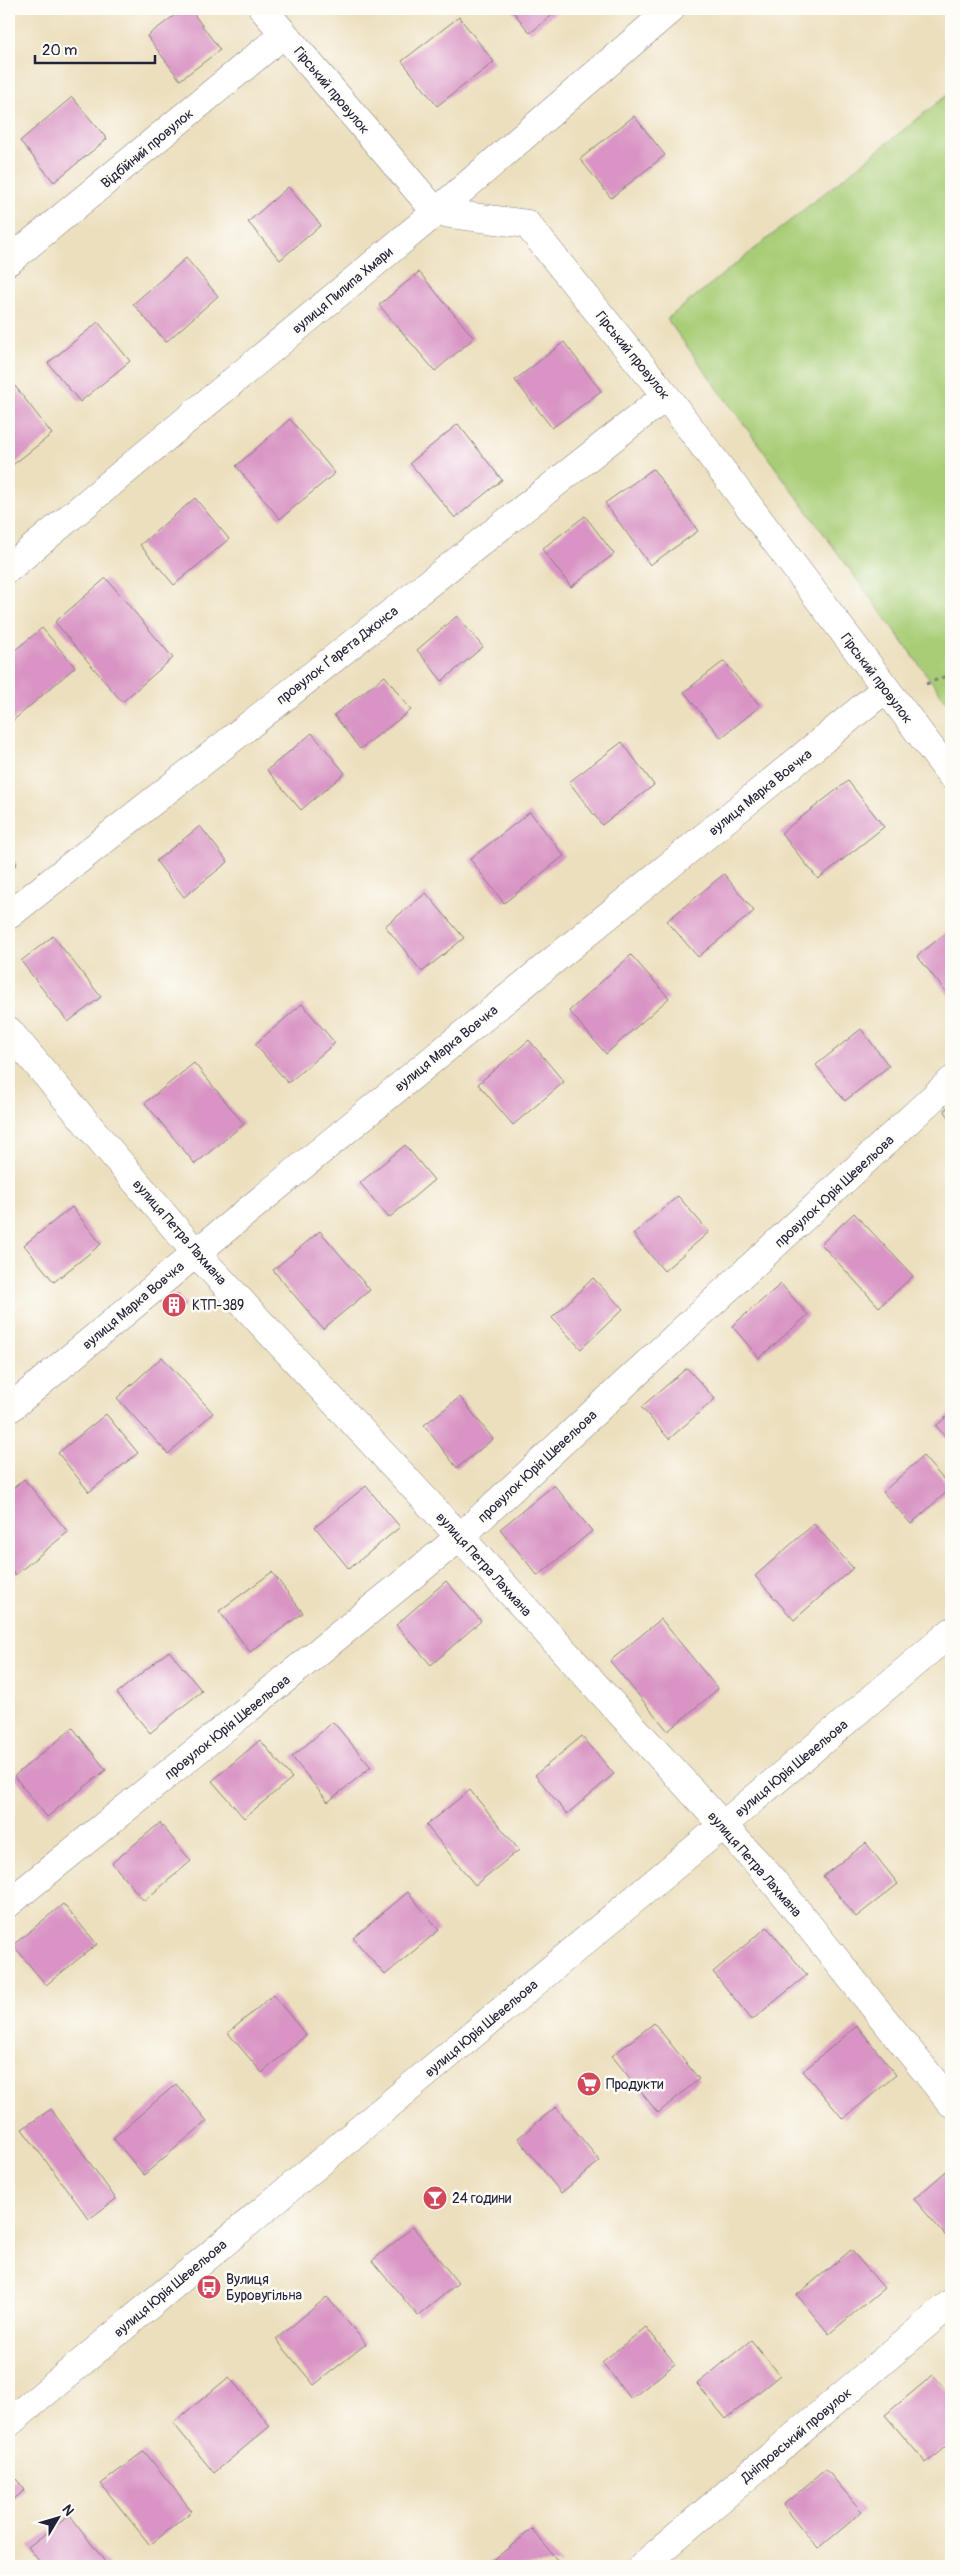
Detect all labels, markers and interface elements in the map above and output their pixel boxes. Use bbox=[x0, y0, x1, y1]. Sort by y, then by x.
scale bar bbox=[35, 32, 155, 64]
text: 20 m bbox=[42, 41, 77, 60]
street label: Гірський провулок bbox=[290, 43, 373, 137]
street label: Відбійний провулок bbox=[98, 105, 197, 192]
street label: вулиця Пилипа Хмари bbox=[289, 243, 396, 337]
street label: Гірський провулок bbox=[592, 308, 673, 403]
street label: провулок Ґарета Джонса bbox=[273, 603, 402, 708]
street label: Гірський провулок bbox=[837, 630, 916, 727]
street label: вулиця Марка Вовчка bbox=[705, 746, 815, 839]
street label: вулиця Марка Вовчка bbox=[391, 1002, 501, 1095]
street label: провулок Юрія Шевельова bbox=[771, 1132, 898, 1251]
street label: вулиця Петра Лахмана bbox=[129, 1176, 230, 1289]
street label: вулиця Марка Вовчка bbox=[79, 1258, 188, 1353]
building icon: КТП-389 bbox=[161, 1292, 187, 1318]
place label: КТП-389 bbox=[192, 1297, 244, 1314]
street label: провулок Юрія Шевельова bbox=[474, 1407, 601, 1526]
street label: вулиця Петра Лахмана bbox=[432, 1509, 535, 1620]
street label: провулок Юрія Шевельова bbox=[161, 1671, 294, 1783]
street label: вулиця Юрія Шевельова bbox=[731, 1716, 851, 1821]
street label: вулиця Петра Лахмана bbox=[704, 1808, 805, 1921]
street label: вулиця Юрія Шевельова bbox=[421, 1976, 541, 2081]
supermarket icon: Продукти bbox=[576, 2071, 602, 2097]
place label: Продукти bbox=[606, 2076, 663, 2093]
bar icon: 24 години bbox=[422, 2185, 448, 2211]
place label: 24 години bbox=[452, 2190, 511, 2207]
street label: вулиця Юрія Шевельова bbox=[110, 2236, 230, 2341]
place label: Вулиця Буровугільна bbox=[226, 2271, 302, 2304]
bus stop icon: Вулиця Буровугільна bbox=[196, 2274, 222, 2300]
street label: Дніпровський провулок bbox=[737, 2384, 855, 2487]
north arrow bbox=[32, 2492, 82, 2542]
text: N bbox=[58, 2501, 77, 2519]

